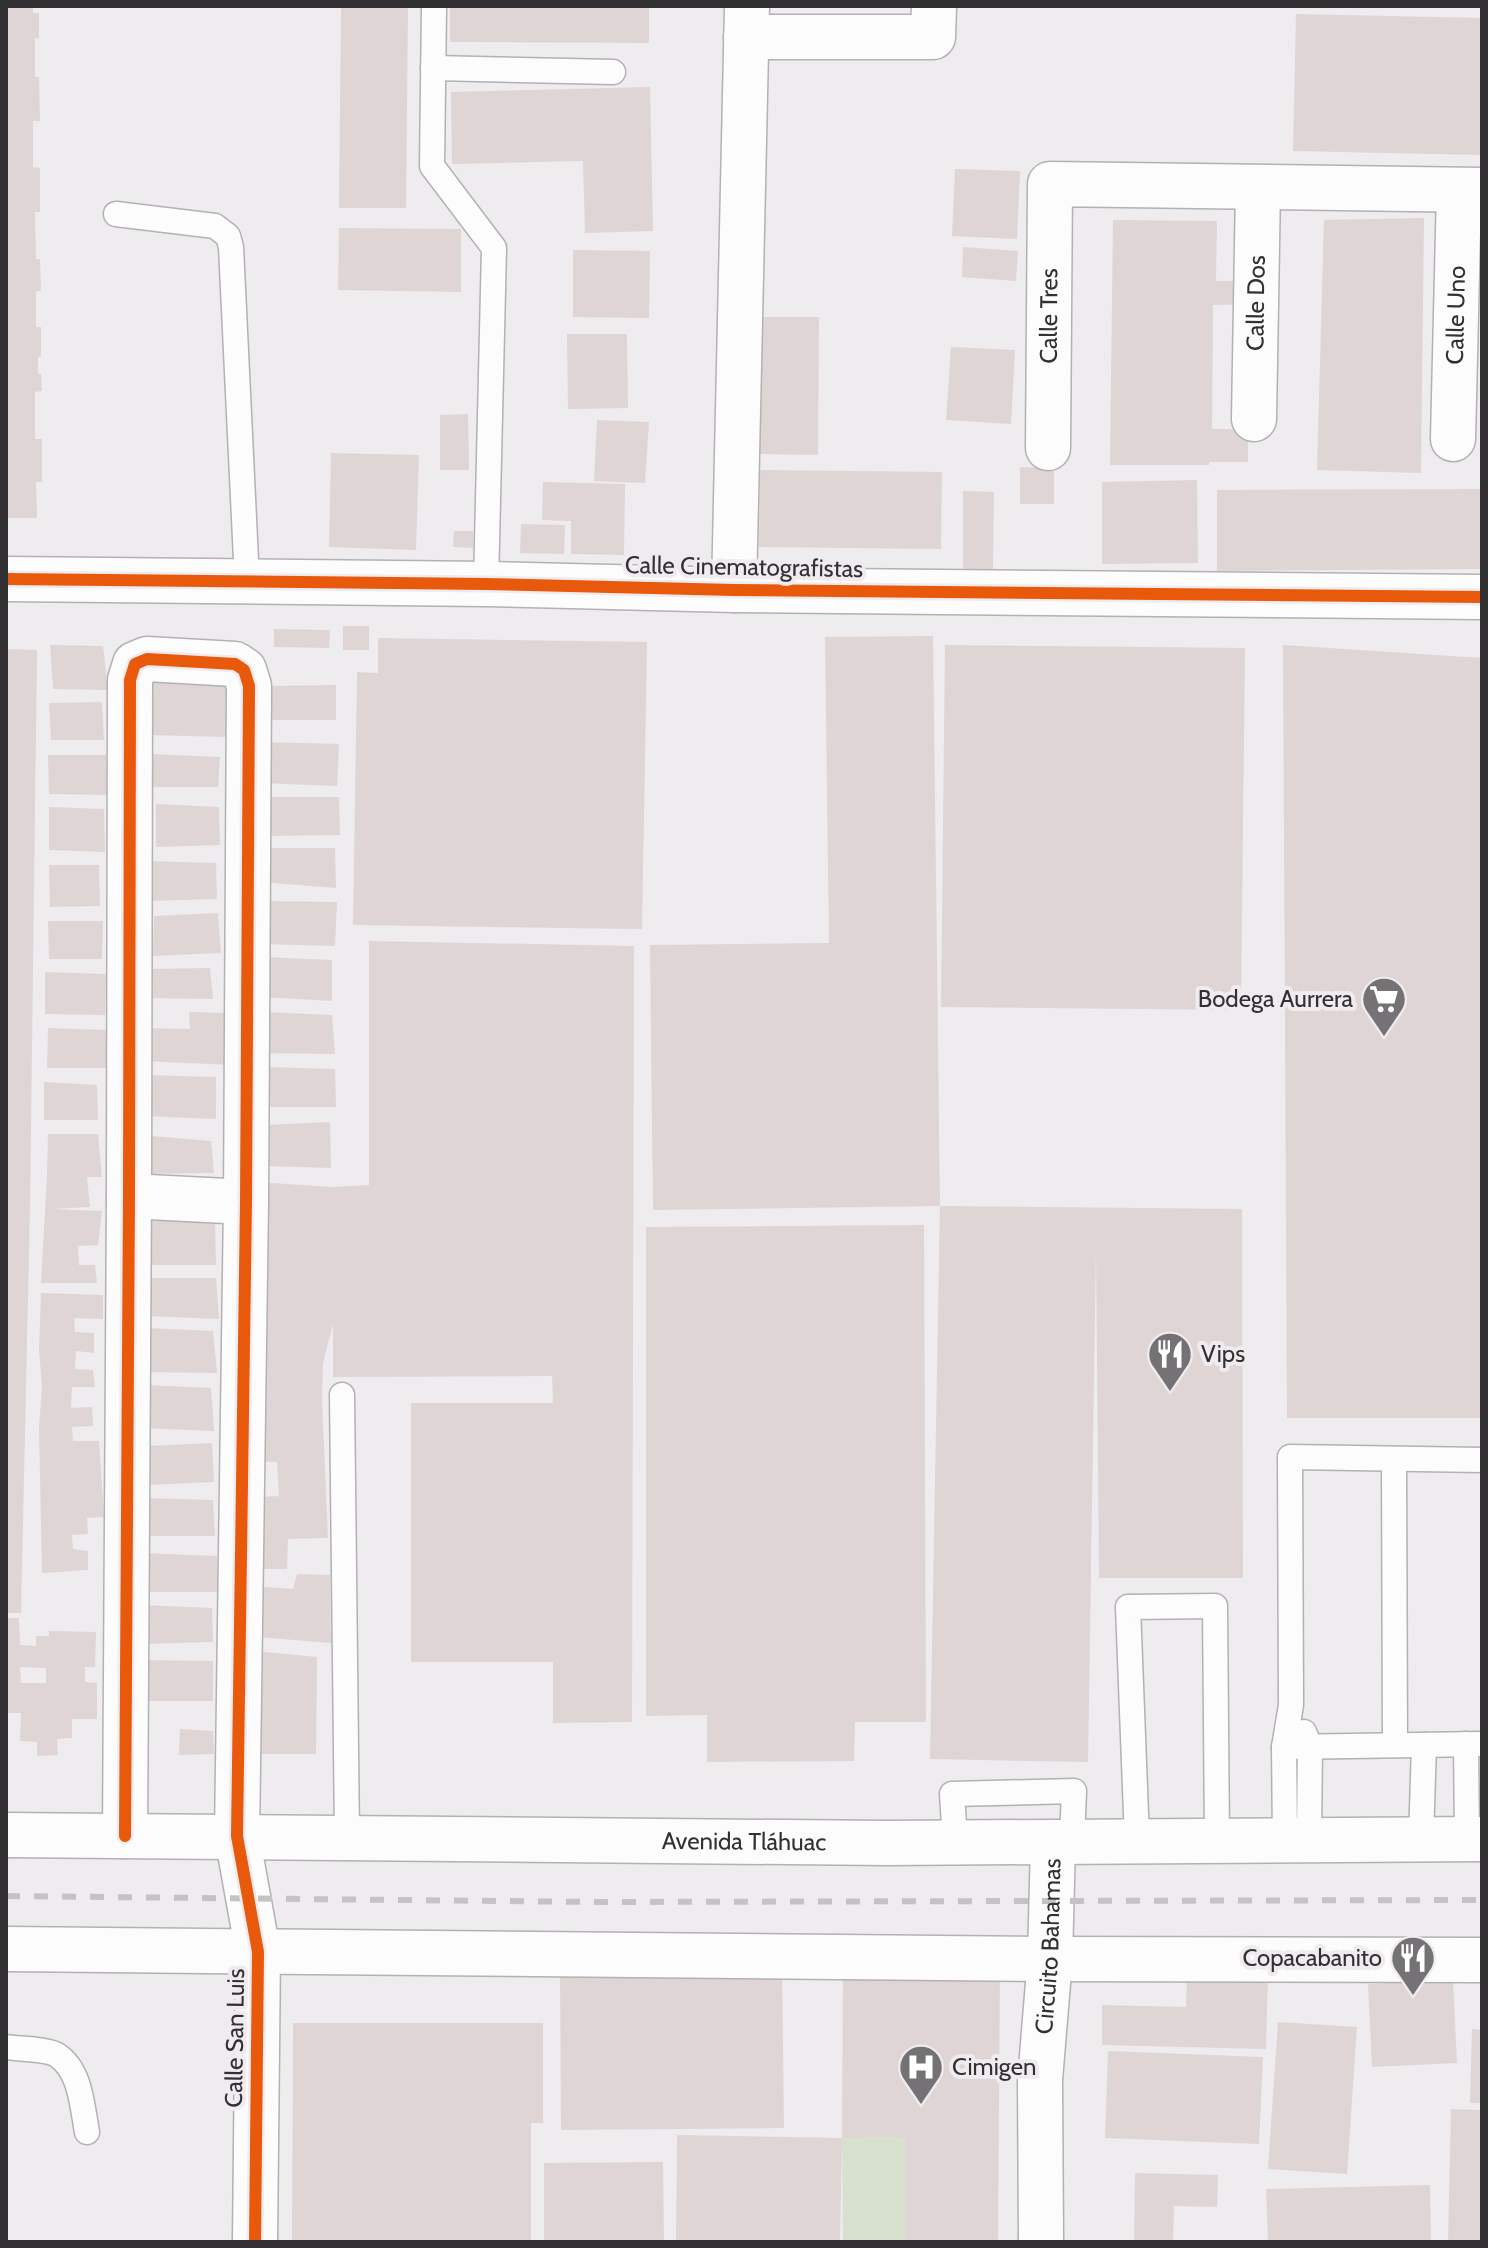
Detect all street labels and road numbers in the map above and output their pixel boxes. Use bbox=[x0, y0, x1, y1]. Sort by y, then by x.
street label: Calle Dos bbox=[1240, 255, 1271, 351]
street label: Calle Uno bbox=[1440, 265, 1471, 365]
street label: Calle Tres bbox=[1034, 268, 1063, 364]
street label: Calle Cinematografistas bbox=[625, 550, 863, 583]
street label: Avenida Tláhuac bbox=[662, 1826, 826, 1856]
street label: Circuito Bahamas bbox=[1029, 1858, 1067, 2035]
street label: Calle San Luis bbox=[219, 1968, 250, 2108]

